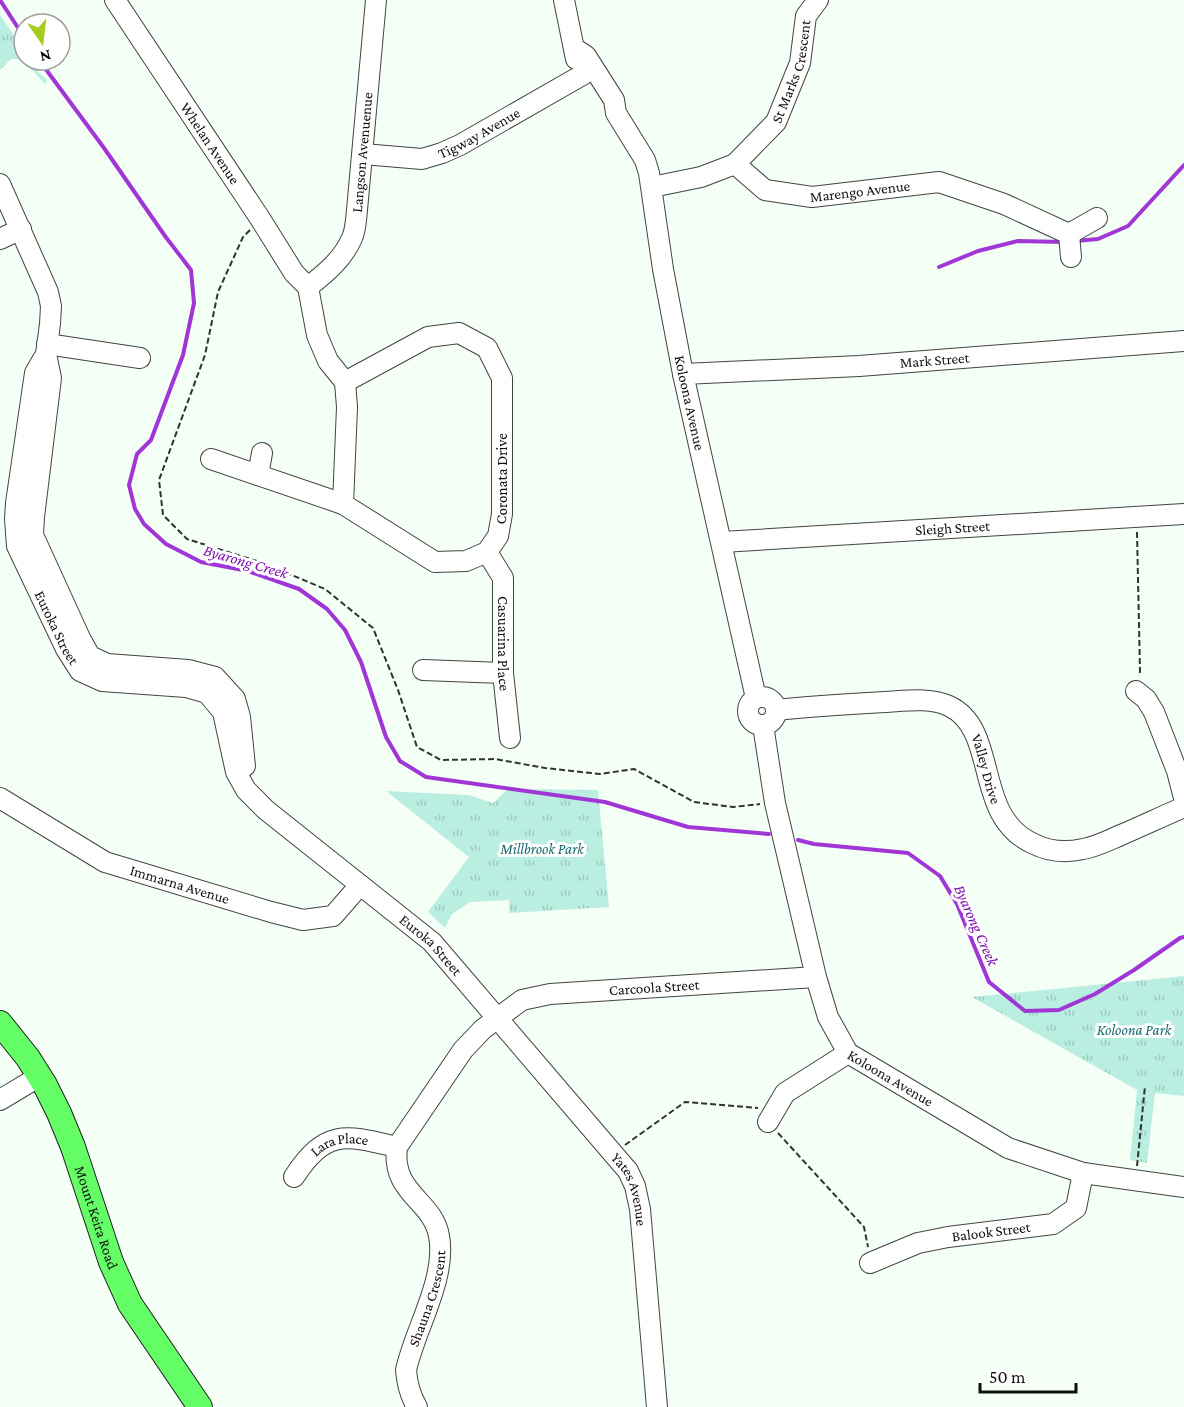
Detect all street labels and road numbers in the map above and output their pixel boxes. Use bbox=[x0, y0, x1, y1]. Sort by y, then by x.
street label: St Marks Crescent bbox=[768, 18, 814, 125]
street label: Langson Avenuenue bbox=[349, 91, 376, 213]
street label: Whelan Avenue bbox=[177, 100, 243, 187]
street label: Tigway Avenue bbox=[435, 104, 523, 162]
street label: Marengo Avenue bbox=[809, 177, 911, 205]
street label: Mark Street bbox=[899, 349, 971, 371]
street label: Koloona Avenue bbox=[672, 354, 708, 452]
street label: Coronata Drive bbox=[492, 433, 510, 525]
street label: Sleigh Street bbox=[915, 518, 991, 538]
street label: Euroka Street bbox=[31, 588, 82, 668]
street label: Casuarina Place bbox=[495, 596, 513, 692]
street label: Valley Drive bbox=[968, 732, 1004, 807]
street label: Immarna Avenue bbox=[128, 862, 232, 907]
street label: Euroka Street bbox=[396, 911, 466, 979]
street label: Carcoola Street bbox=[608, 976, 701, 998]
street label: Koloona Avenue bbox=[845, 1047, 937, 1110]
street label: Lara Place bbox=[307, 1130, 370, 1160]
street label: Yates Avenue bbox=[608, 1150, 649, 1227]
street label: Mount Keira Road bbox=[72, 1164, 121, 1272]
street label: Balook Street bbox=[951, 1219, 1032, 1244]
street label: Shauna Crescent bbox=[406, 1249, 448, 1349]

